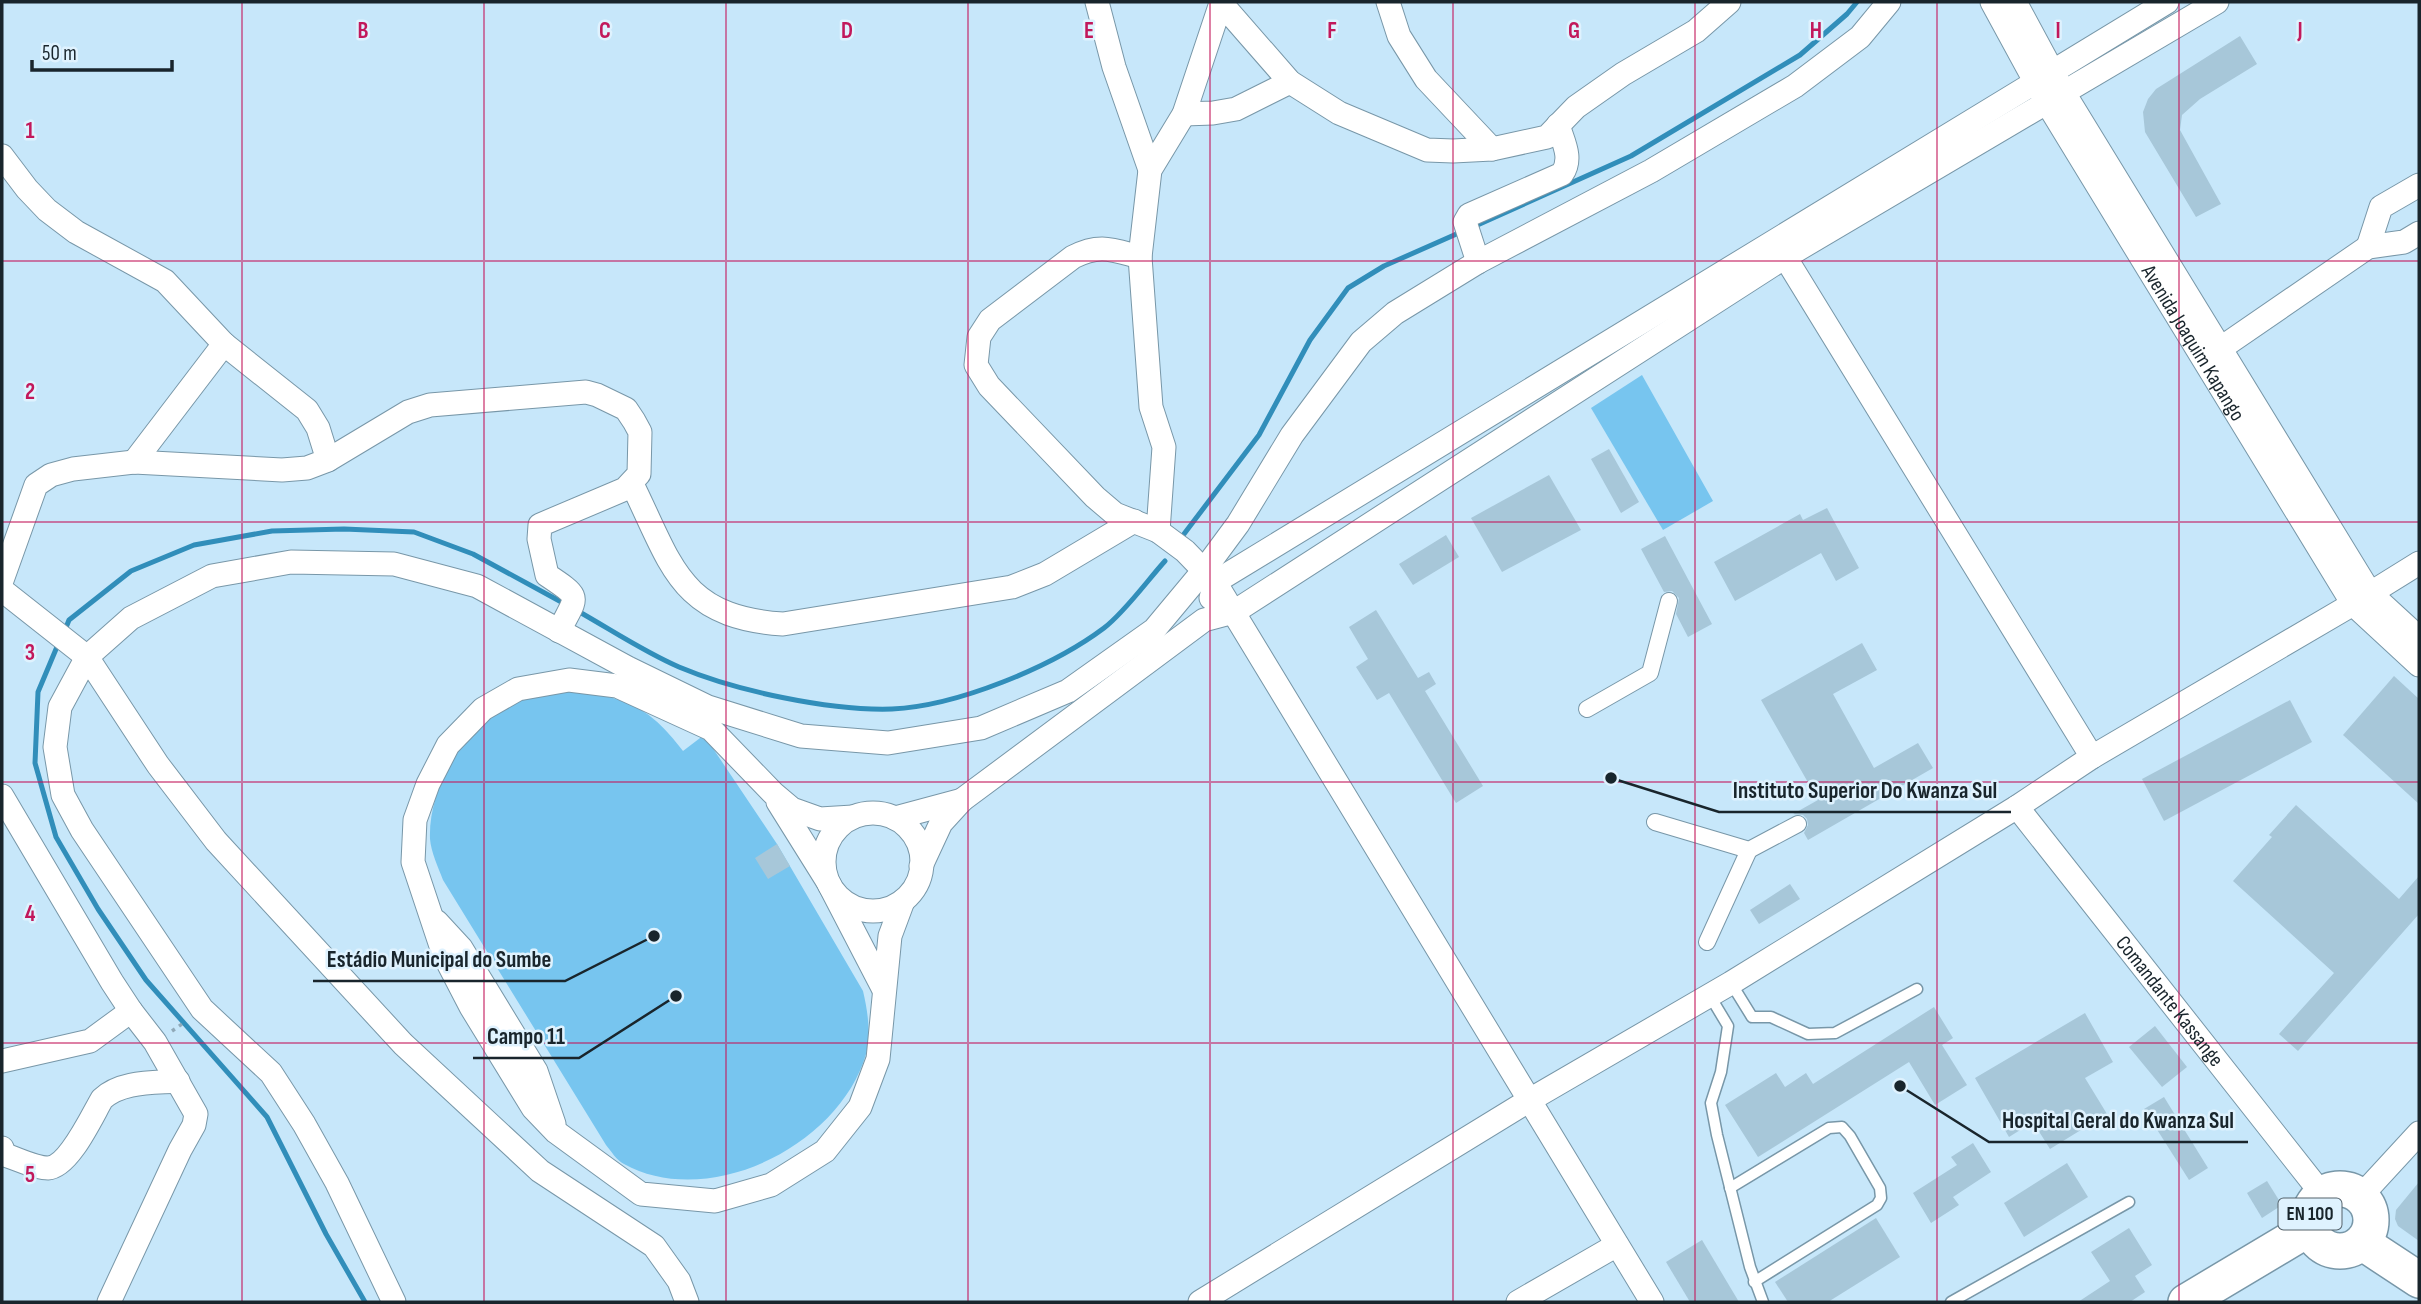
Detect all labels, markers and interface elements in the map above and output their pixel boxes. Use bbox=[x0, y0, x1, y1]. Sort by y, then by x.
text: B bbox=[358, 17, 369, 45]
text: C bbox=[599, 17, 611, 45]
text: D bbox=[841, 17, 853, 45]
text: E bbox=[1084, 17, 1094, 45]
text: F bbox=[1327, 17, 1337, 45]
text: G bbox=[1568, 17, 1580, 45]
text: H bbox=[1810, 17, 1822, 45]
text: I bbox=[2055, 17, 2061, 45]
text: J bbox=[2296, 17, 2303, 45]
scale bar bbox=[32, 28, 172, 72]
text: 50 m bbox=[42, 41, 77, 66]
text: 1 bbox=[25, 117, 35, 145]
street label: Avenida Joaquim Kapango bbox=[2136, 260, 2251, 425]
text: 2 bbox=[25, 378, 35, 406]
text: 3 bbox=[25, 639, 35, 667]
callout: Instituto Superior Do Kwanza Sul bbox=[1719, 768, 2011, 812]
text: Instituto Superior Do Kwanza Sul bbox=[1733, 777, 1997, 805]
text: 4 bbox=[25, 900, 36, 928]
street label: Comandante Kassange bbox=[2111, 931, 2229, 1071]
callout: Estádio Municipal do Sumbe bbox=[313, 937, 565, 981]
text: Estádio Municipal do Sumbe bbox=[327, 946, 551, 974]
callout: Campo 11 bbox=[473, 1014, 579, 1058]
text: Campo 11 bbox=[487, 1023, 565, 1051]
callout: Hospital Geral do Kwanza Sul bbox=[1989, 1098, 2248, 1142]
text: Hospital Geral do Kwanza Sul bbox=[2002, 1107, 2234, 1135]
text: 5 bbox=[25, 1161, 35, 1189]
road number: EN 100 bbox=[2278, 1198, 2342, 1230]

